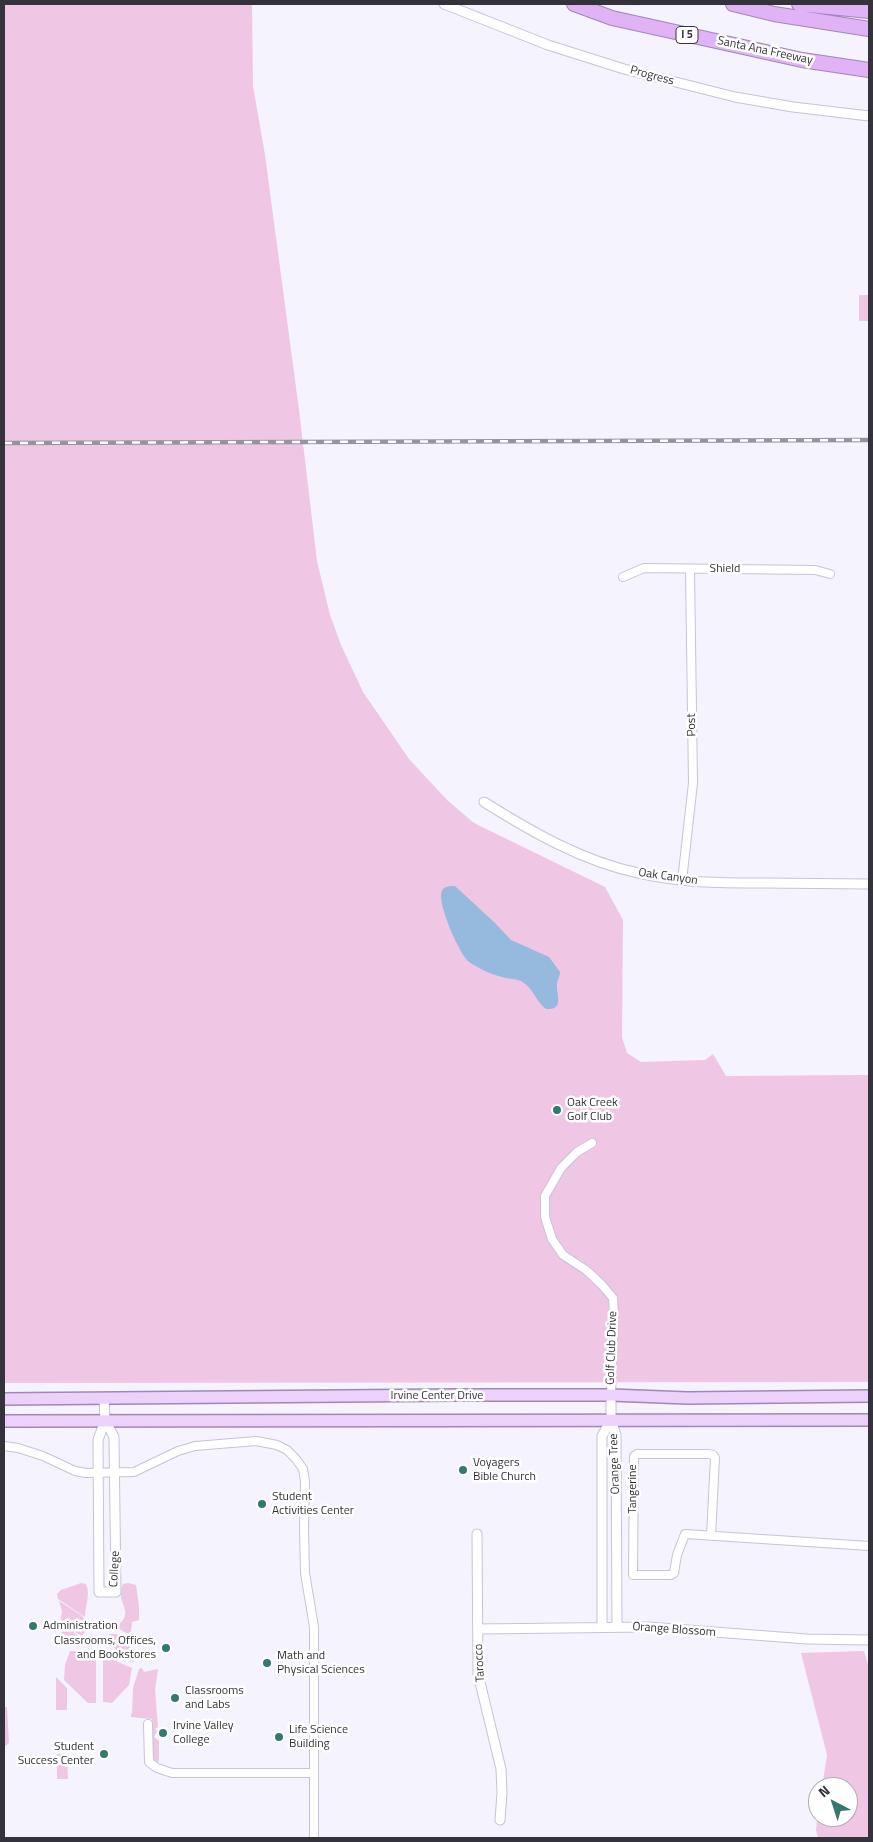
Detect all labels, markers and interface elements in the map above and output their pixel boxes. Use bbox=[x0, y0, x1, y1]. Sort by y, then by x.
road number: I 5 bbox=[676, 26, 698, 44]
street label: Santa Ana Freeway bbox=[716, 34, 814, 68]
street label: Progress bbox=[628, 63, 676, 89]
street label: Shield bbox=[710, 562, 740, 576]
street label: Post bbox=[685, 713, 699, 737]
street label: Oak Canyon bbox=[637, 866, 699, 888]
place label: Oak Creek Golf Club bbox=[567, 1096, 618, 1124]
marker: Oak Creek Golf Club bbox=[551, 1104, 563, 1116]
street label: Golf Club Drive bbox=[604, 1311, 620, 1385]
street label: Irvine Center Drive bbox=[391, 1389, 483, 1403]
street label: Orange Tree bbox=[607, 1433, 623, 1495]
place label: Voyagers Bible Church bbox=[473, 1456, 536, 1484]
marker: Voyagers Bible Church bbox=[457, 1464, 469, 1476]
street label: Tangerine bbox=[626, 1464, 640, 1514]
place label: Student Activities Center bbox=[272, 1490, 354, 1518]
marker: Student Activities Center bbox=[256, 1498, 268, 1510]
street label: College bbox=[107, 1550, 123, 1588]
place label: Administration bbox=[43, 1619, 118, 1633]
marker: Administration bbox=[27, 1620, 39, 1632]
street label: Orange Blossom bbox=[632, 1620, 716, 1640]
place label: Classrooms, Offices, and Bookstores bbox=[54, 1634, 156, 1662]
marker: Classrooms, Offices, and Bookstores bbox=[160, 1642, 172, 1654]
street label: Tarocco bbox=[472, 1644, 488, 1682]
place label: Math and Physical Sciences bbox=[277, 1649, 365, 1677]
marker: Math and Physical Sciences bbox=[261, 1657, 273, 1669]
place label: Classrooms and Labs bbox=[185, 1684, 244, 1712]
marker: Classrooms and Labs bbox=[169, 1692, 181, 1704]
place label: Irvine Valley College bbox=[173, 1719, 234, 1747]
place label: Life Science Building bbox=[289, 1723, 348, 1751]
marker: Irvine Valley College bbox=[157, 1727, 169, 1739]
marker: Life Science Building bbox=[273, 1731, 285, 1743]
place label: Student Success Center bbox=[18, 1740, 94, 1768]
marker: Student Success Center bbox=[98, 1748, 110, 1760]
north arrow bbox=[808, 1777, 858, 1827]
text: N bbox=[813, 1780, 834, 1802]

